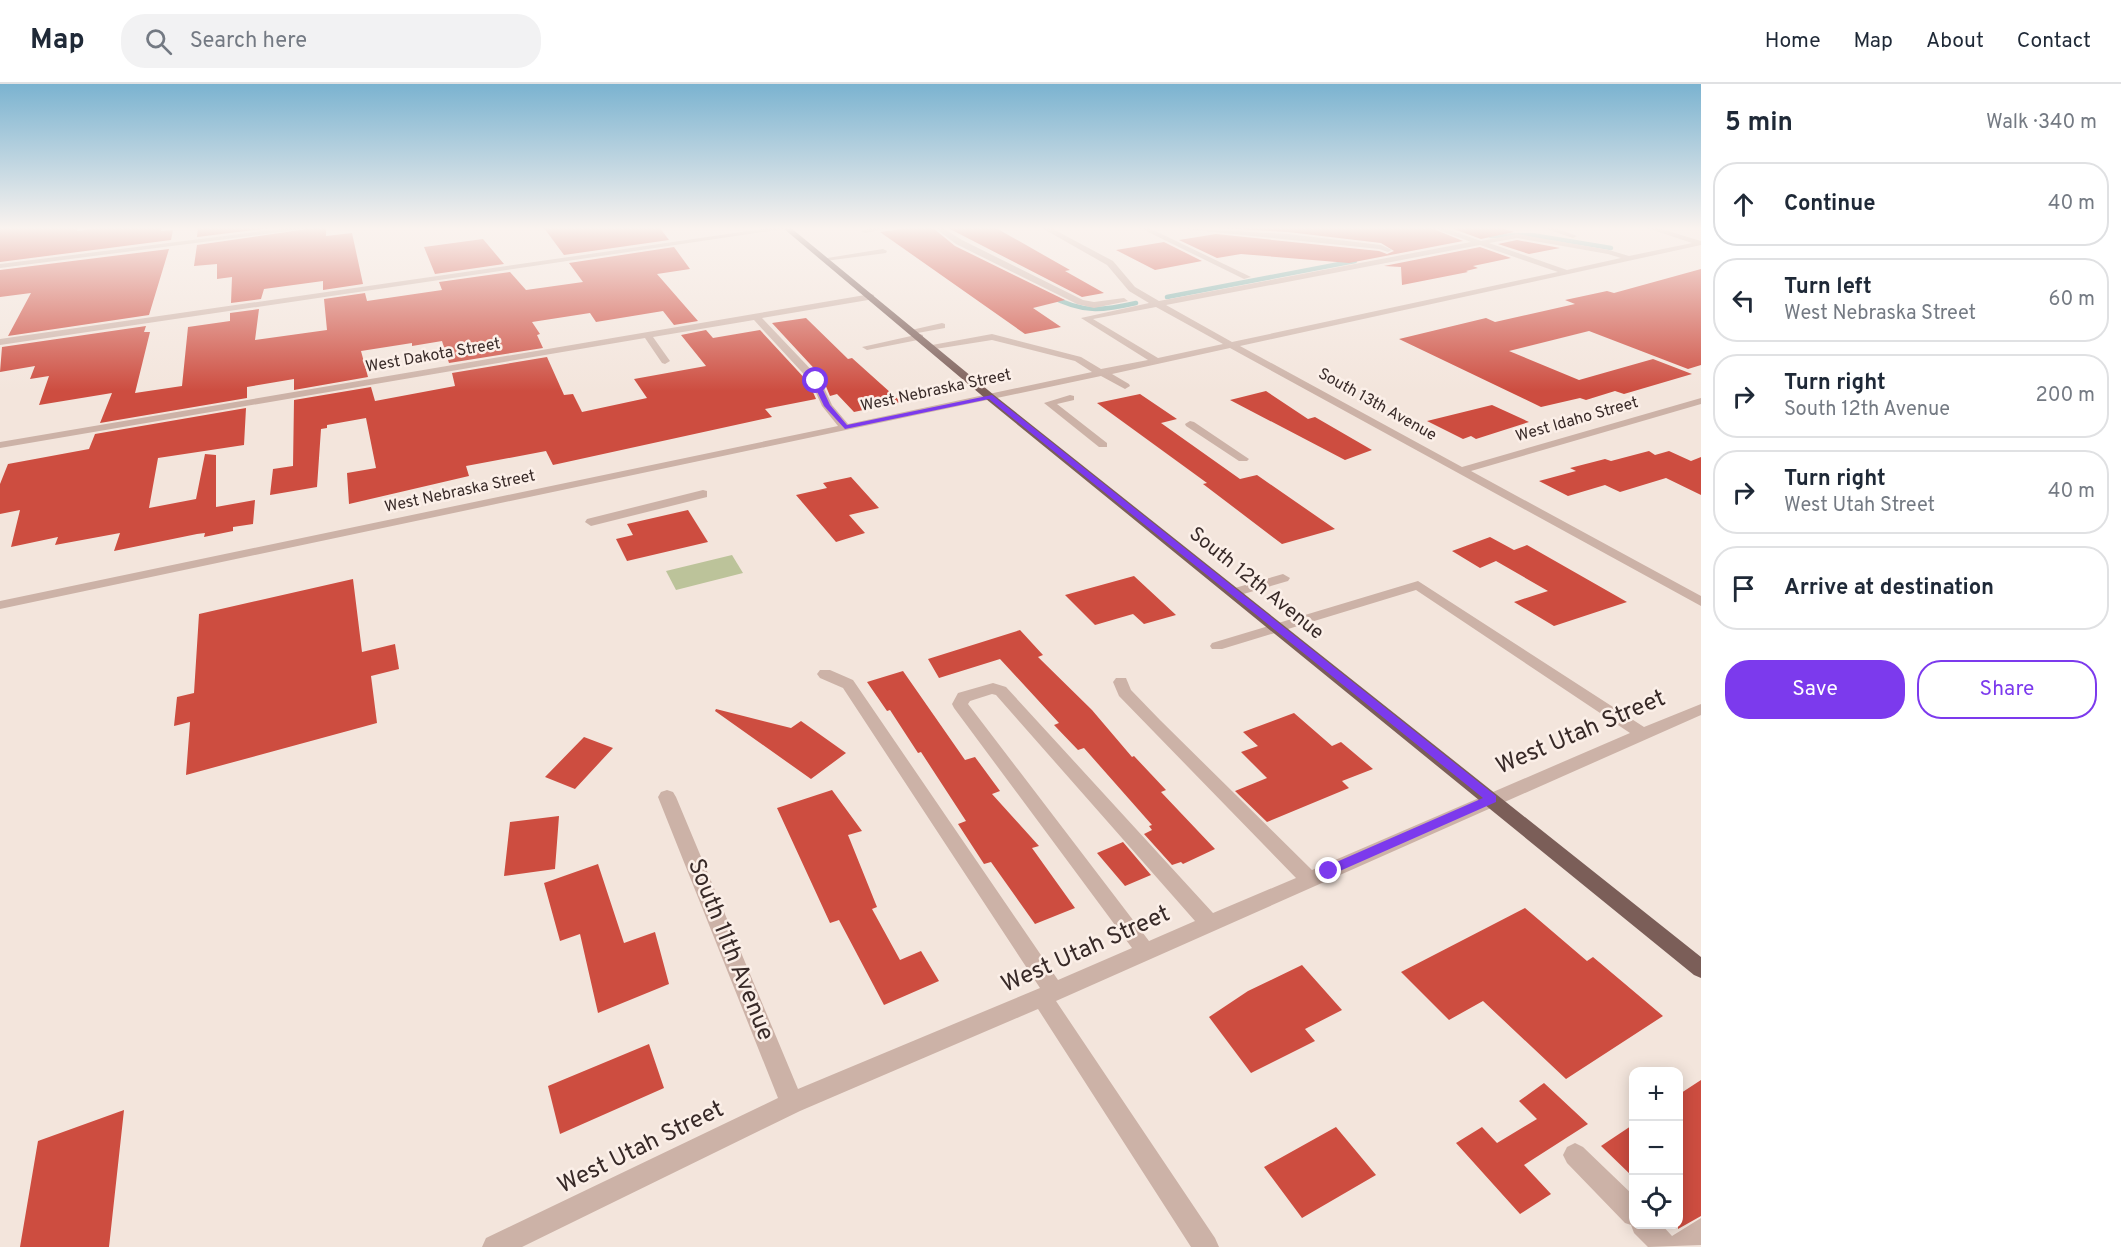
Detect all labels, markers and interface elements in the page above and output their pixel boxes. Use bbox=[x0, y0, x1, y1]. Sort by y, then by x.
search box bbox=[121, 14, 541, 68]
text: Map bbox=[30, 23, 85, 59]
icon: search bbox=[142, 25, 175, 58]
text: Search here bbox=[190, 28, 307, 55]
text: Home bbox=[1765, 28, 1821, 55]
text: Map bbox=[1854, 28, 1893, 55]
text: About bbox=[1926, 28, 1984, 55]
text: Contact bbox=[2017, 28, 2091, 55]
text: 5 min bbox=[1725, 107, 1793, 140]
text: Walk · 340 m bbox=[1986, 110, 2097, 136]
icon: ahead bbox=[1727, 188, 1760, 221]
text: Continue bbox=[1784, 191, 1875, 218]
text: 40 m bbox=[2048, 191, 2095, 217]
text: Turn left bbox=[1784, 274, 1872, 301]
icon: left bbox=[1727, 284, 1760, 317]
text: 60 m bbox=[2049, 287, 2095, 313]
text: West Nebraska Street bbox=[1784, 301, 1976, 327]
street label: West Dakota Street bbox=[364, 334, 502, 378]
street label: South 13th Avenue bbox=[1314, 364, 1440, 446]
street label: West Nebraska Street bbox=[859, 365, 1013, 417]
route start bbox=[802, 367, 828, 393]
text: Turn right bbox=[1784, 370, 1886, 397]
icon: right bbox=[1727, 380, 1760, 413]
text: 200 m bbox=[2036, 383, 2095, 409]
street label: West Idaho Street bbox=[1513, 393, 1641, 447]
text: South 12th Avenue bbox=[1784, 397, 1950, 423]
street label: West Nebraska Street bbox=[383, 466, 537, 518]
text: Turn right bbox=[1784, 466, 1886, 493]
icon: right bbox=[1727, 476, 1760, 509]
text: 40 m bbox=[2048, 479, 2095, 505]
text: West Utah Street bbox=[1784, 493, 1935, 519]
street label: South 12th Avenue bbox=[1183, 522, 1329, 646]
icon: arrive bbox=[1727, 572, 1760, 605]
text: Arrive at destination bbox=[1784, 575, 1994, 602]
button: Save bbox=[1725, 660, 1905, 719]
button: Share bbox=[1917, 660, 2097, 719]
street label: West Utah Street bbox=[1492, 684, 1670, 782]
street label: South 11th Avenue bbox=[680, 855, 780, 1045]
route end bbox=[1315, 857, 1341, 883]
street label: West Utah Street bbox=[997, 899, 1175, 1001]
map controls bbox=[1629, 1067, 1683, 1229]
button: + bbox=[1629, 1067, 1683, 1121]
street label: West Utah Street bbox=[553, 1095, 729, 1201]
button: − bbox=[1629, 1121, 1683, 1175]
button: locate bbox=[1629, 1175, 1683, 1229]

